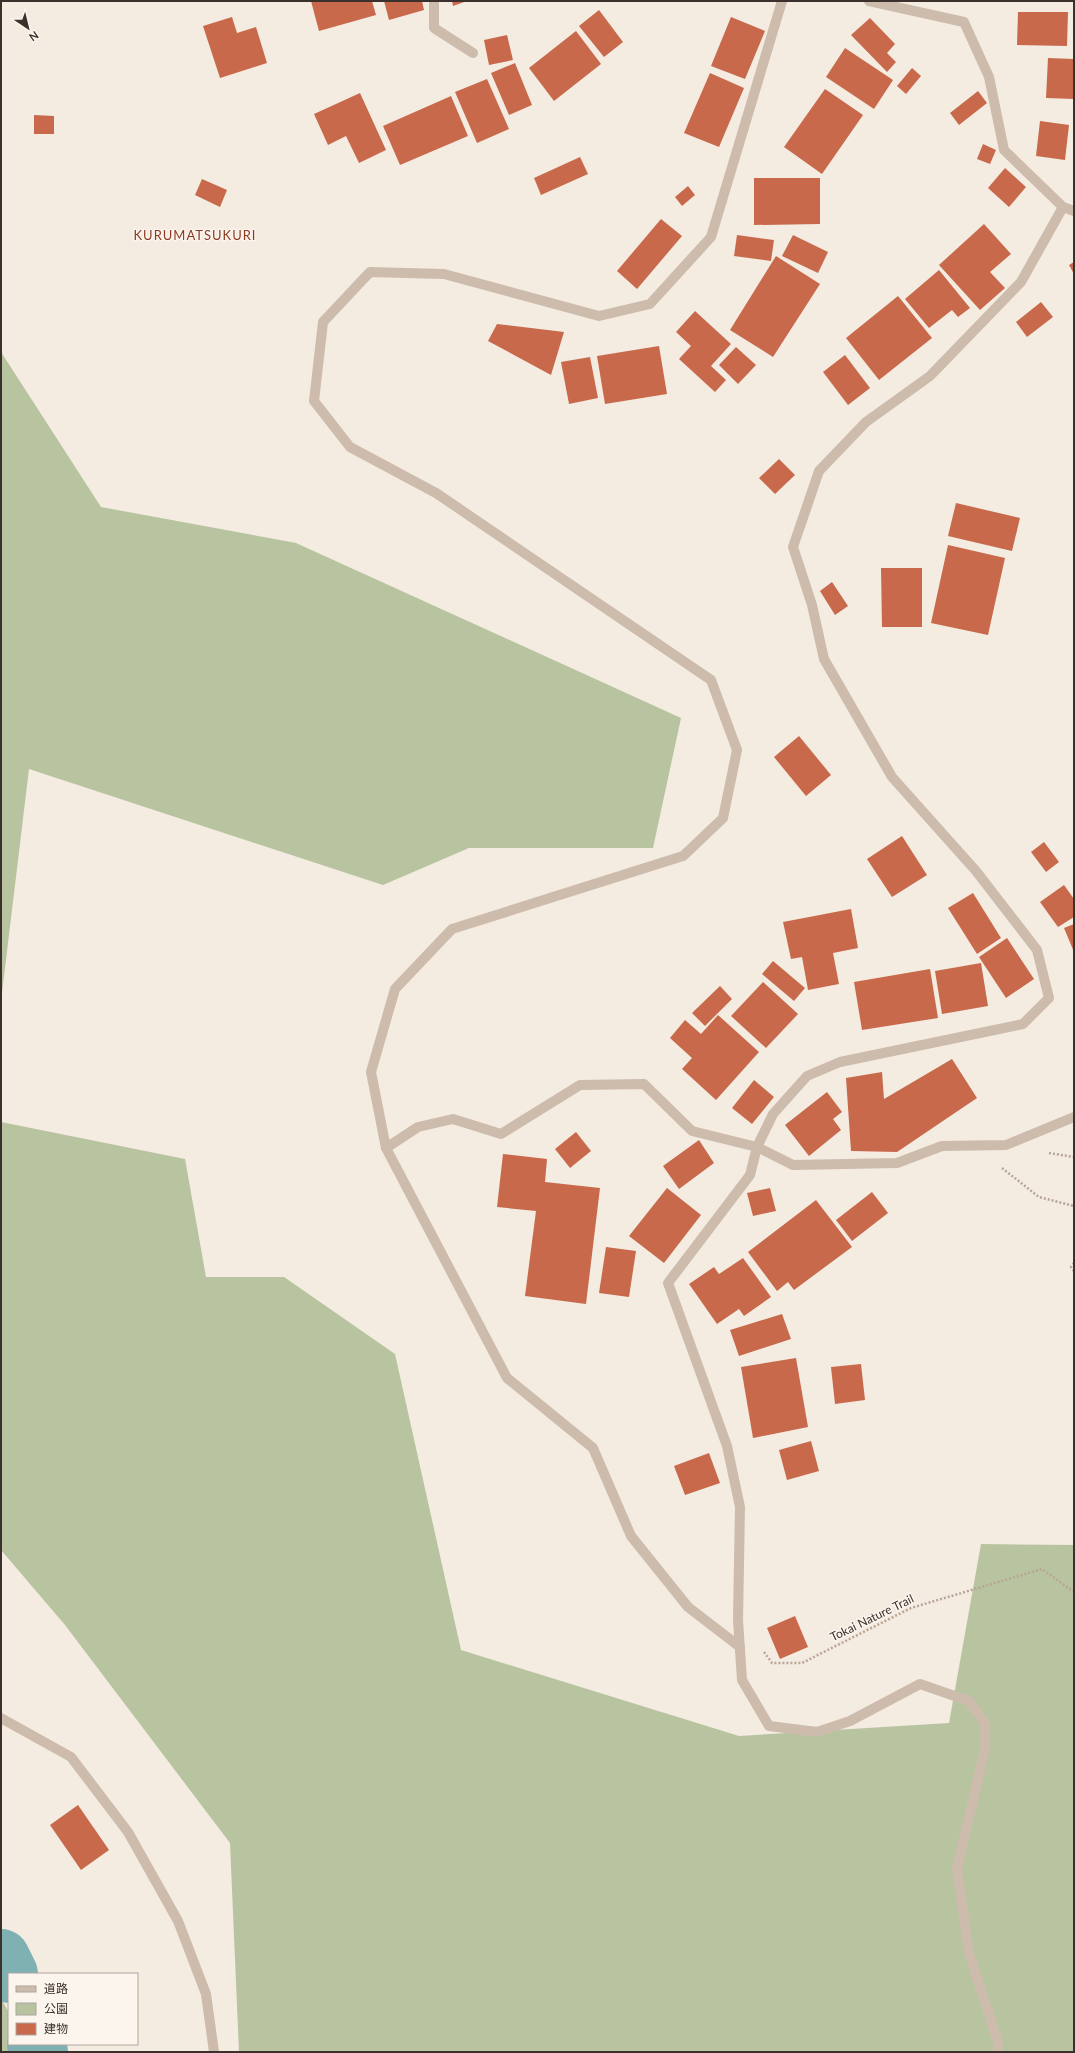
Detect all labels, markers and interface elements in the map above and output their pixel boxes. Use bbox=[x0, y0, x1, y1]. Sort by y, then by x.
north arrow bbox=[8, 8, 48, 48]
text: N bbox=[27, 29, 41, 44]
district label: KURUMATSUKURI bbox=[134, 227, 257, 243]
street label: Tokai Nature Trail bbox=[828, 1591, 916, 1644]
legend bbox=[8, 1973, 138, 2045]
text: 道路 bbox=[44, 1981, 68, 1996]
text: 公園 bbox=[44, 2001, 68, 2016]
text: 建物 bbox=[44, 2021, 68, 2036]

